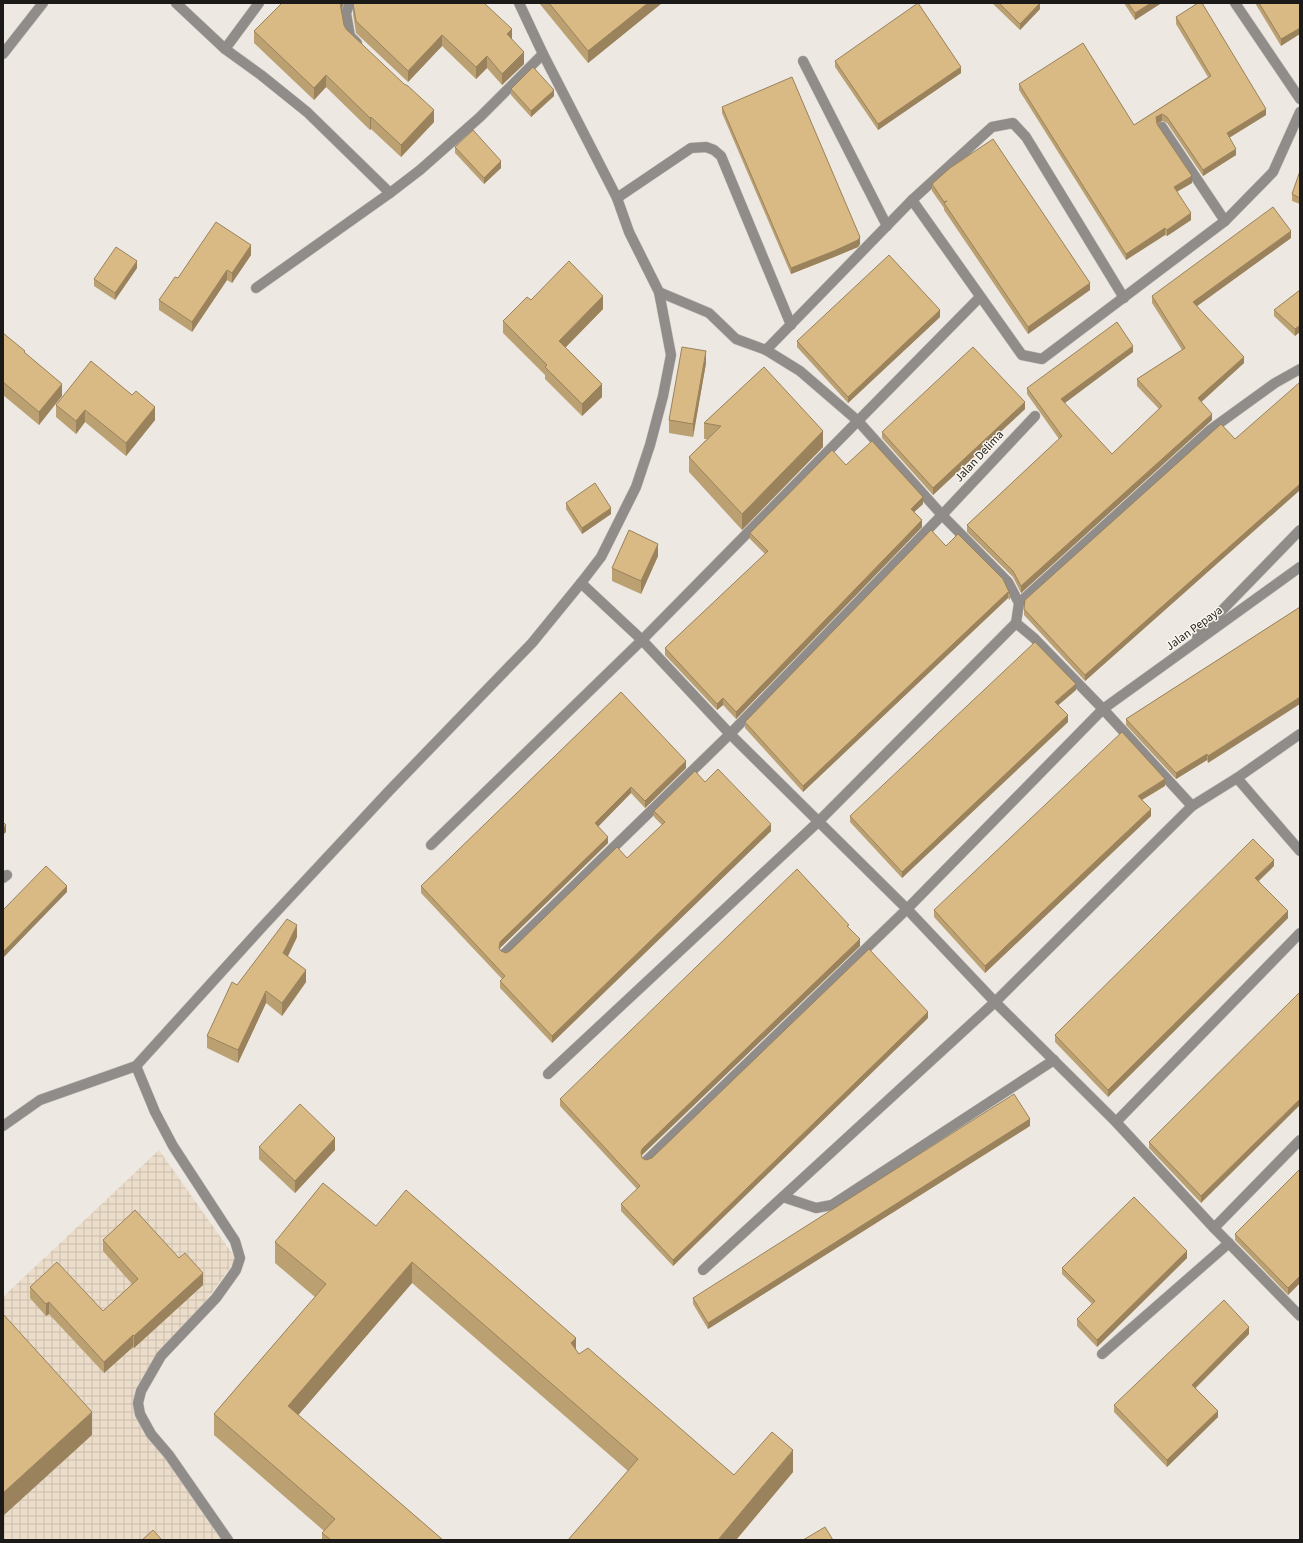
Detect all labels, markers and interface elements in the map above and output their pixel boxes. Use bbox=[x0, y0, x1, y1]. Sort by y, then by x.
street label: Jalan Delima bbox=[951, 427, 1008, 486]
street label: Jalan Pepaya bbox=[1162, 602, 1226, 655]

